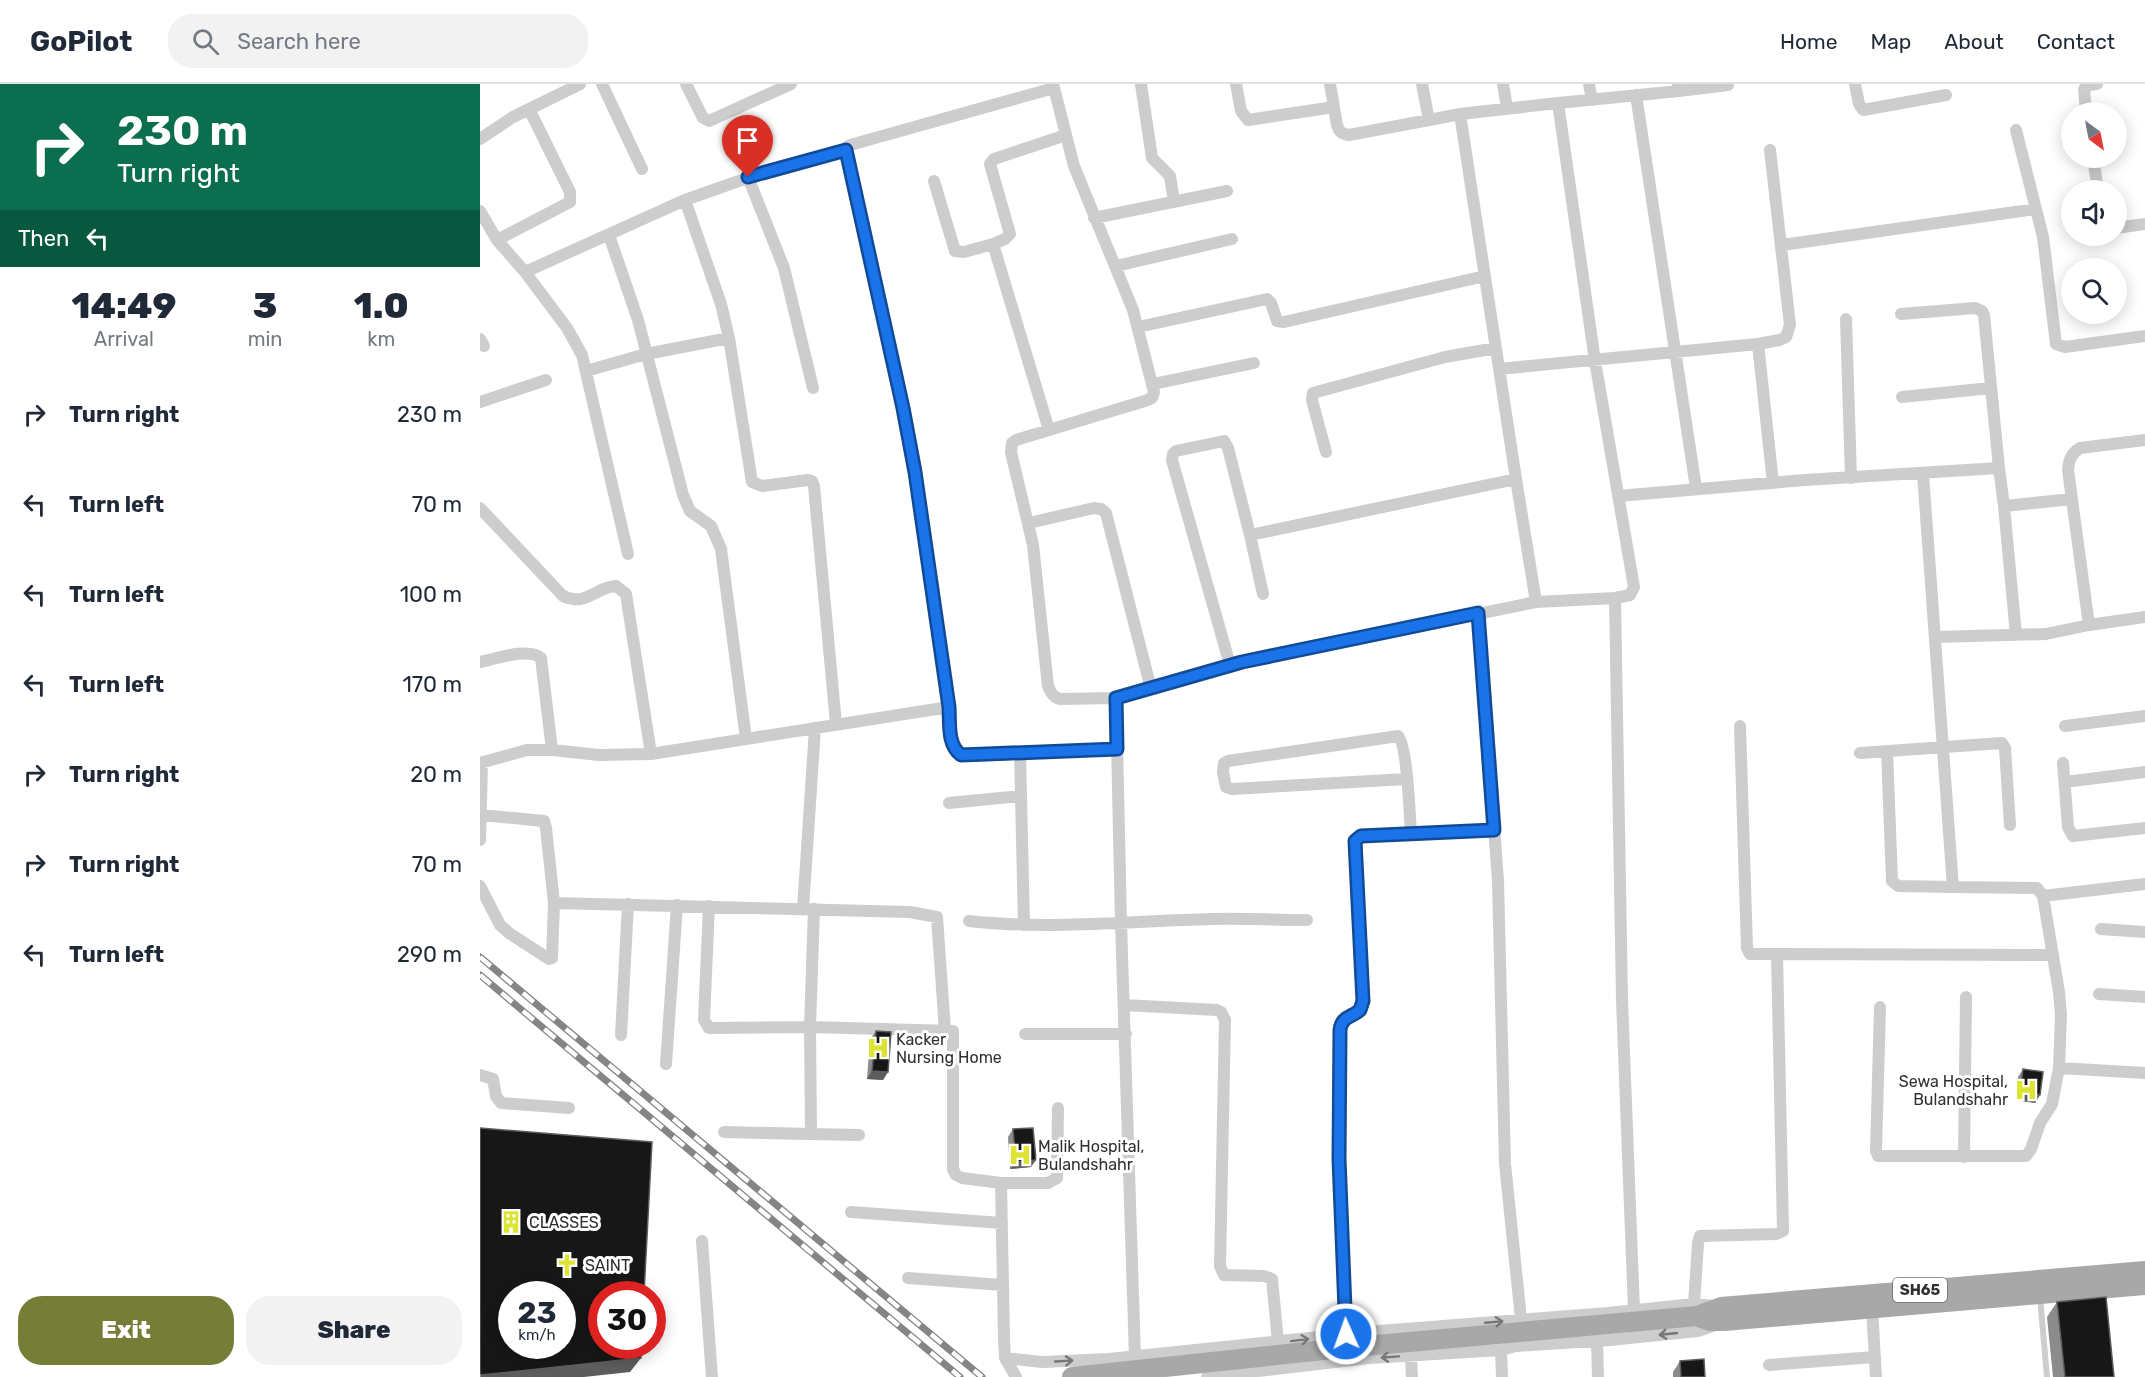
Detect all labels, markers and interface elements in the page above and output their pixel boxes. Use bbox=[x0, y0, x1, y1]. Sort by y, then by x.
search box bbox=[168, 14, 588, 68]
text: GoPilot bbox=[30, 25, 132, 58]
icon: search bbox=[189, 25, 222, 58]
text: Search here bbox=[237, 28, 361, 55]
text: Home bbox=[1780, 29, 1837, 54]
text: Map bbox=[1870, 29, 1911, 54]
text: About bbox=[1944, 29, 2004, 54]
text: Contact bbox=[2037, 29, 2115, 54]
north arrow bbox=[2061, 102, 2127, 168]
map controls bbox=[2061, 102, 2127, 324]
text: 230 m bbox=[117, 106, 248, 156]
icon: right bbox=[18, 108, 96, 186]
pin bbox=[722, 115, 773, 177]
icon: arrive bbox=[731, 124, 764, 157]
text: Turn right bbox=[117, 157, 240, 189]
button: sound bbox=[2061, 180, 2127, 246]
icon: left bbox=[81, 222, 114, 255]
text: Then bbox=[18, 225, 69, 252]
button: search bbox=[2061, 258, 2127, 324]
text: 14:49 bbox=[71, 284, 176, 327]
text: 3 bbox=[253, 284, 277, 327]
text: 1.0 bbox=[354, 284, 409, 327]
text: Arrival bbox=[94, 327, 154, 351]
text: min bbox=[248, 327, 282, 351]
text: km bbox=[367, 327, 395, 351]
icon: right bbox=[18, 398, 51, 431]
text: Turn right bbox=[69, 401, 179, 428]
text: 230 m bbox=[397, 401, 462, 428]
icon: left bbox=[18, 488, 51, 521]
text: Turn left bbox=[69, 491, 164, 518]
text: 70 m bbox=[412, 491, 462, 518]
icon: left bbox=[18, 578, 51, 611]
text: Turn left bbox=[69, 581, 164, 608]
text: 100 m bbox=[400, 581, 462, 608]
icon: left bbox=[18, 668, 51, 701]
text: Turn left bbox=[69, 671, 164, 698]
text: 170 m bbox=[402, 671, 462, 698]
icon: right bbox=[18, 758, 51, 791]
text: Turn right bbox=[69, 761, 179, 788]
text: 20 m bbox=[410, 761, 462, 788]
icon: right bbox=[18, 848, 51, 881]
text: Turn right bbox=[69, 851, 179, 878]
text: 70 m bbox=[412, 851, 462, 878]
icon: left bbox=[18, 938, 51, 971]
text: Turn left bbox=[69, 941, 164, 968]
text: 290 m bbox=[397, 941, 462, 968]
place label: Kacker Nursing Home bbox=[896, 1030, 1002, 1067]
hospital icon: Kacker Nursing Home bbox=[865, 1035, 891, 1061]
place label: Sewa Hospital, Bulandshahr bbox=[1899, 1072, 2008, 1109]
hospital icon: Sewa Hospital, Bulandshahr bbox=[2013, 1077, 2039, 1103]
place label: Malik Hospital, Bulandshahr bbox=[1038, 1137, 1144, 1174]
hospital icon: Malik Hospital, Bulandshahr bbox=[1007, 1142, 1033, 1168]
building icon: CLASSES bbox=[498, 1209, 524, 1235]
place label: CLASSES bbox=[529, 1213, 599, 1232]
church icon: SAINT bbox=[554, 1252, 580, 1278]
place label: SAINT bbox=[585, 1256, 630, 1275]
road number: SH65 bbox=[1893, 1278, 1947, 1302]
speed limit sign: 30 bbox=[588, 1281, 666, 1359]
text: 23 bbox=[517, 1295, 557, 1331]
button: Exit bbox=[18, 1296, 234, 1365]
button: Share bbox=[246, 1296, 462, 1365]
position arrow bbox=[1314, 1302, 1378, 1366]
one-way arrow bbox=[1483, 1316, 1503, 1327]
text: km/h bbox=[518, 1326, 556, 1344]
one-way arrow bbox=[1658, 1329, 1678, 1340]
one-way arrow bbox=[1289, 1334, 1309, 1345]
one-way arrow bbox=[1380, 1352, 1400, 1363]
one-way arrow bbox=[1053, 1355, 1073, 1366]

